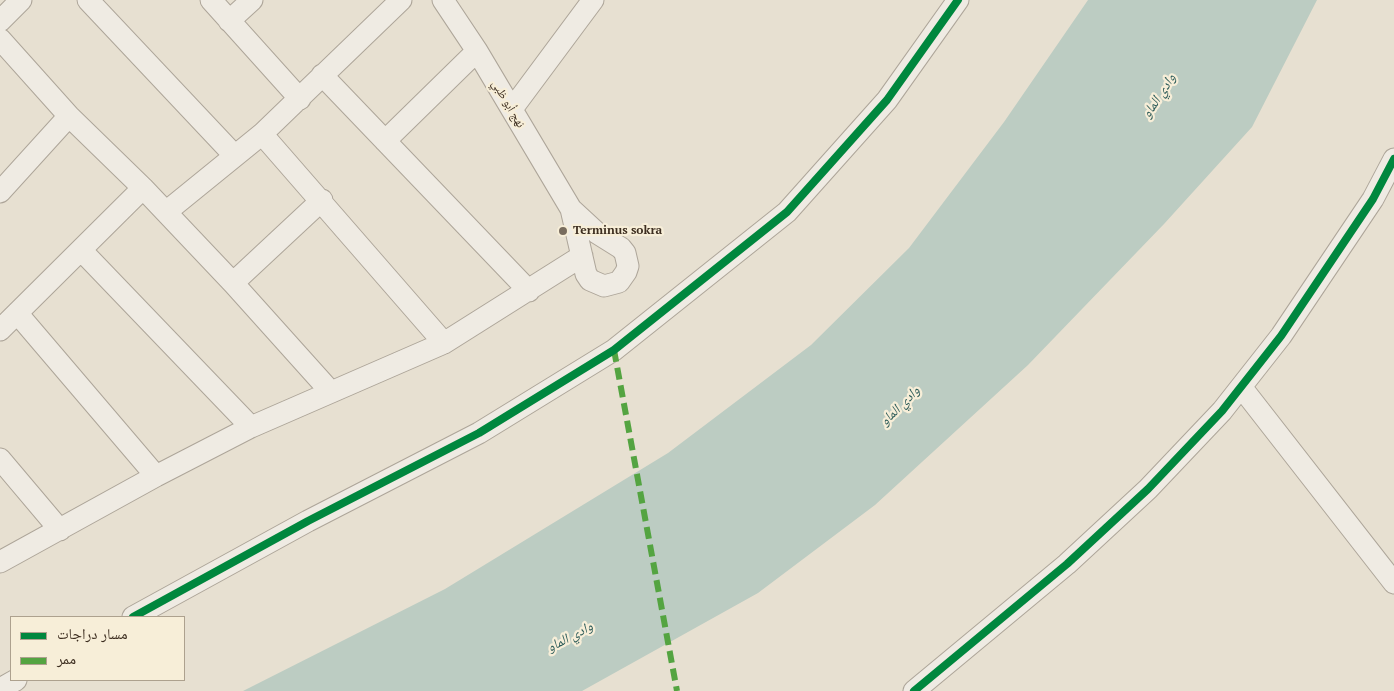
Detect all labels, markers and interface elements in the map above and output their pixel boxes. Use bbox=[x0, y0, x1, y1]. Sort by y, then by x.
water label: وادي الماو bbox=[1138, 70, 1180, 122]
street label: نهج أبو ظبي bbox=[488, 78, 528, 130]
place label: Terminus sokra bbox=[573, 224, 662, 238]
marker: Terminus sokra bbox=[557, 225, 569, 237]
water label: وادي الماو bbox=[876, 382, 924, 430]
legend bbox=[10, 616, 185, 681]
water label: وادي الماو bbox=[544, 618, 596, 656]
text: مسار دراجات bbox=[57, 623, 128, 643]
text: ممر bbox=[57, 648, 76, 668]

